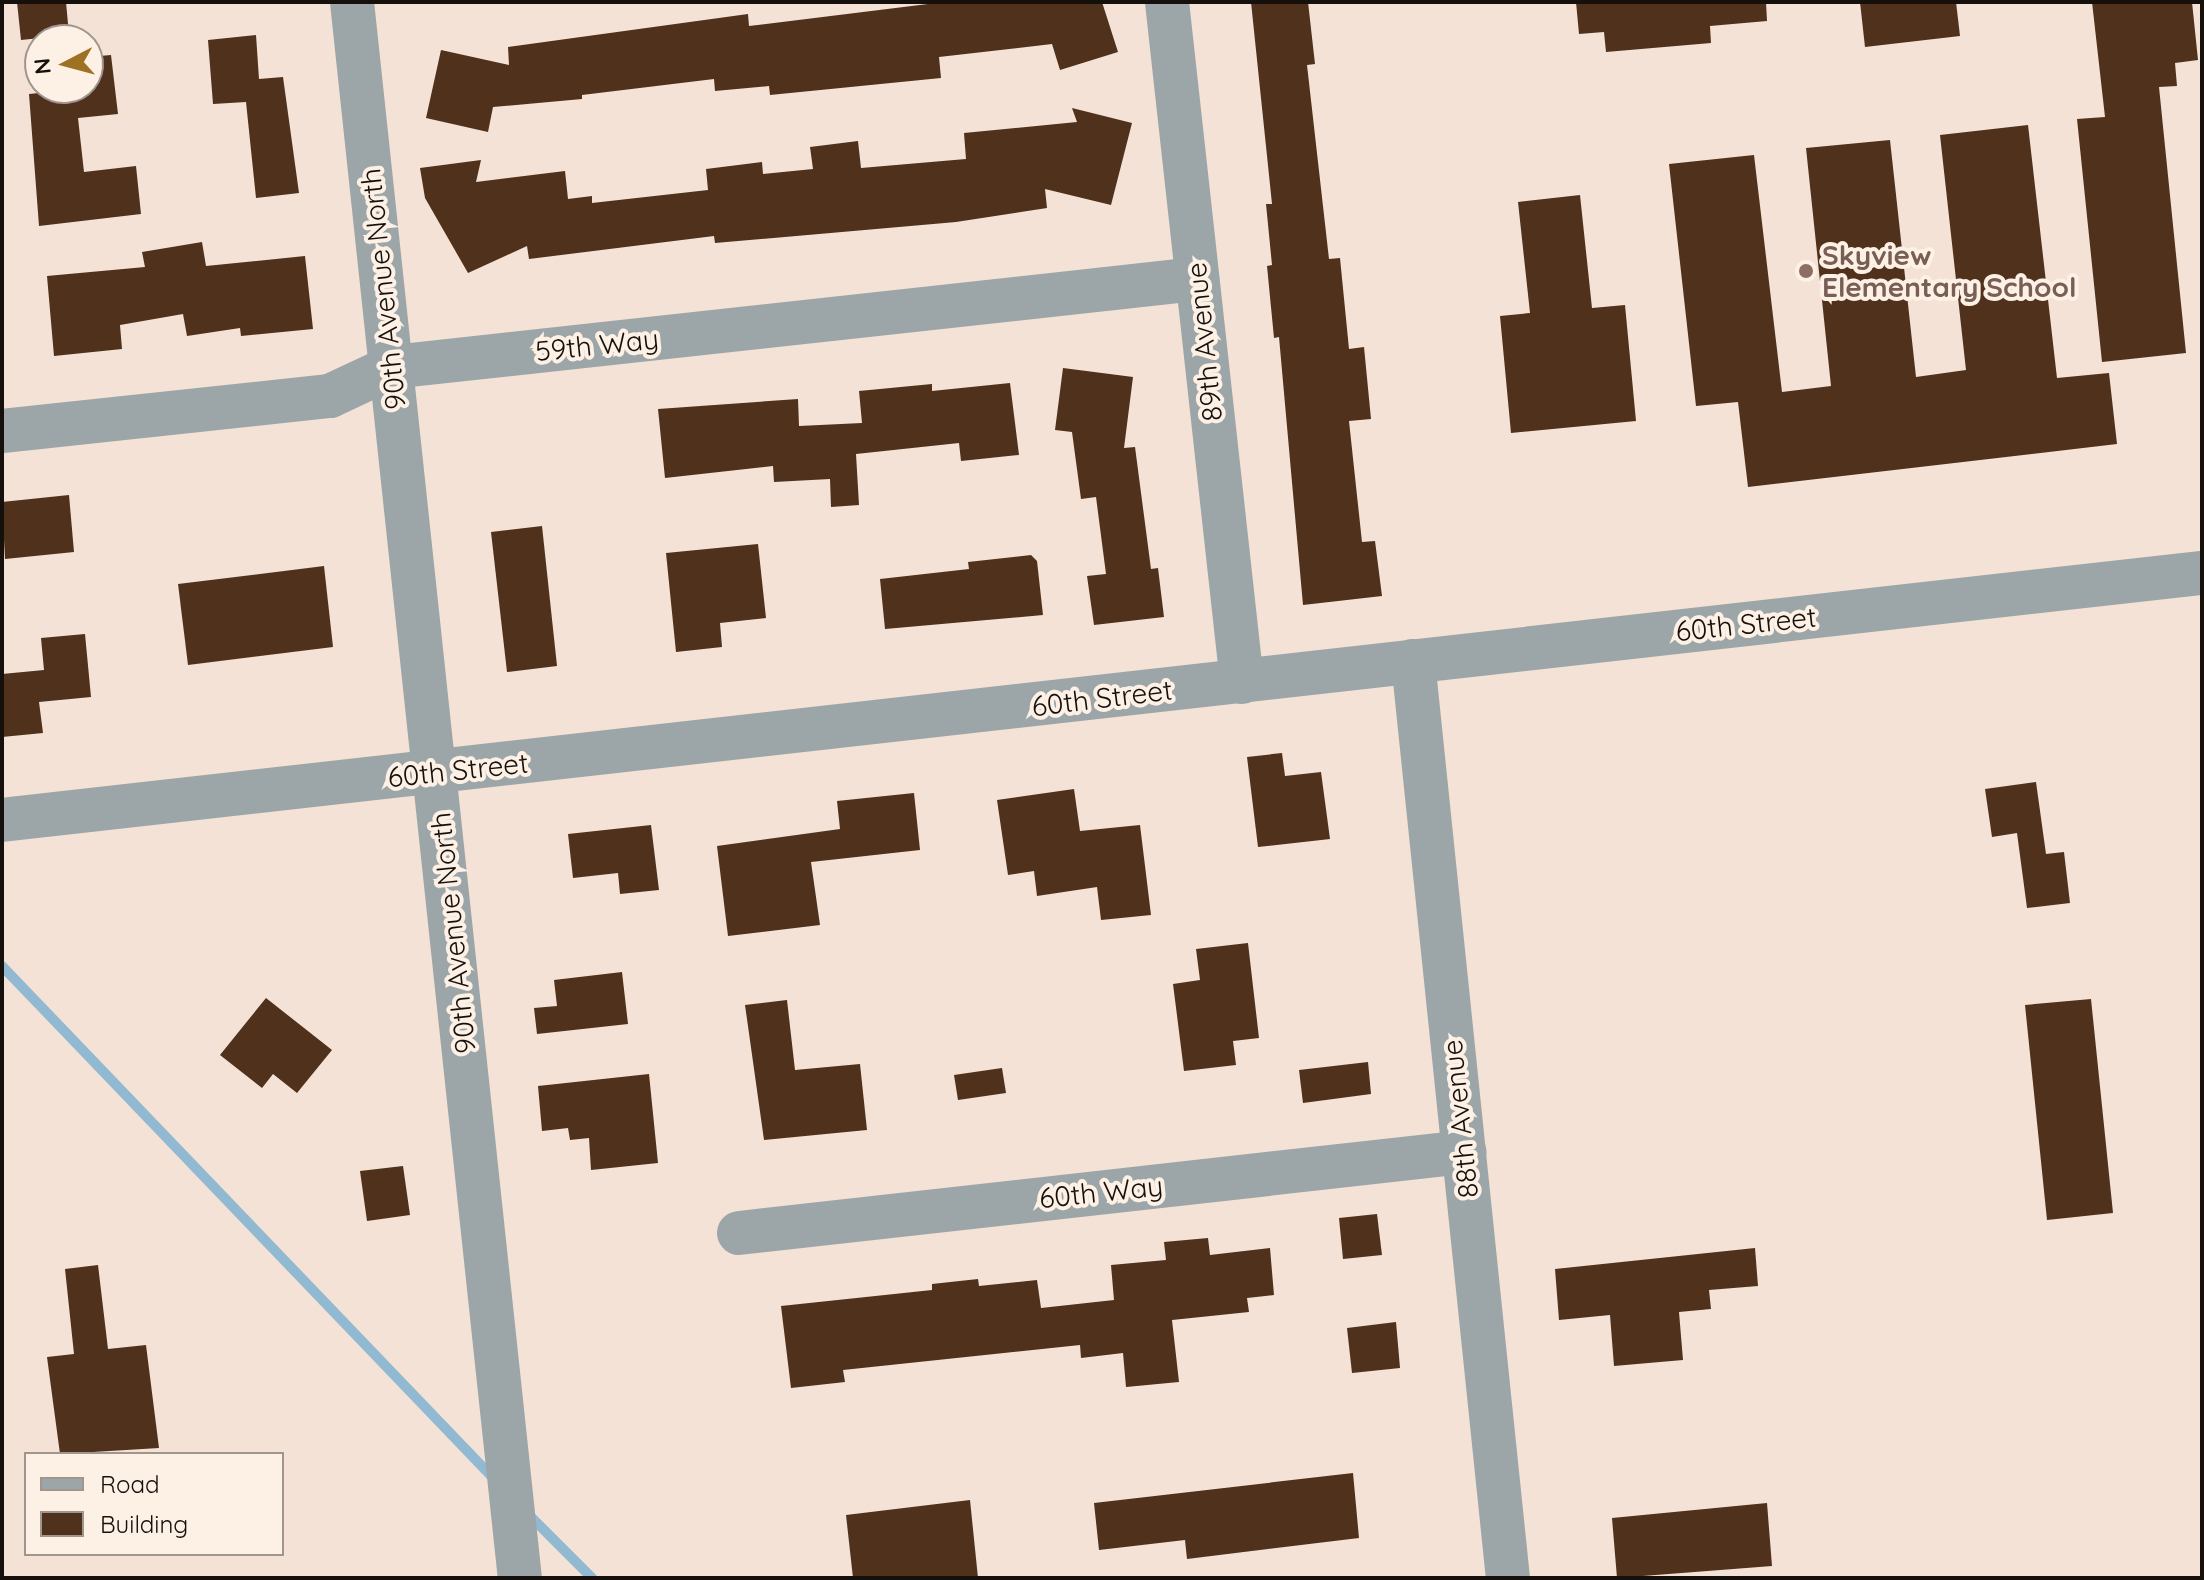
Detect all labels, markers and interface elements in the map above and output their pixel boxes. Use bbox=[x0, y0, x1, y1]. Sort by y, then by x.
north arrow bbox=[24, 24, 104, 104]
text: N bbox=[27, 57, 57, 76]
street label: 90th Avenue North bbox=[354, 167, 412, 411]
place label: Skyview Elementary School bbox=[1822, 238, 2076, 304]
street label: 89th Avenue bbox=[1179, 261, 1229, 423]
marker: Skyview Elementary School bbox=[1797, 262, 1815, 280]
street label: 59th Way bbox=[534, 322, 660, 368]
street label: 60th Street bbox=[1674, 600, 1818, 648]
street label: 60th Street bbox=[1030, 673, 1174, 723]
street label: 60th Street bbox=[386, 746, 530, 794]
street label: 90th Avenue North bbox=[424, 811, 482, 1055]
street label: 88th Avenue bbox=[1435, 1038, 1485, 1200]
street label: 60th Way bbox=[1037, 1169, 1165, 1215]
legend bbox=[24, 1452, 284, 1556]
text: Road bbox=[100, 1469, 160, 1499]
text: Building bbox=[100, 1509, 188, 1539]

